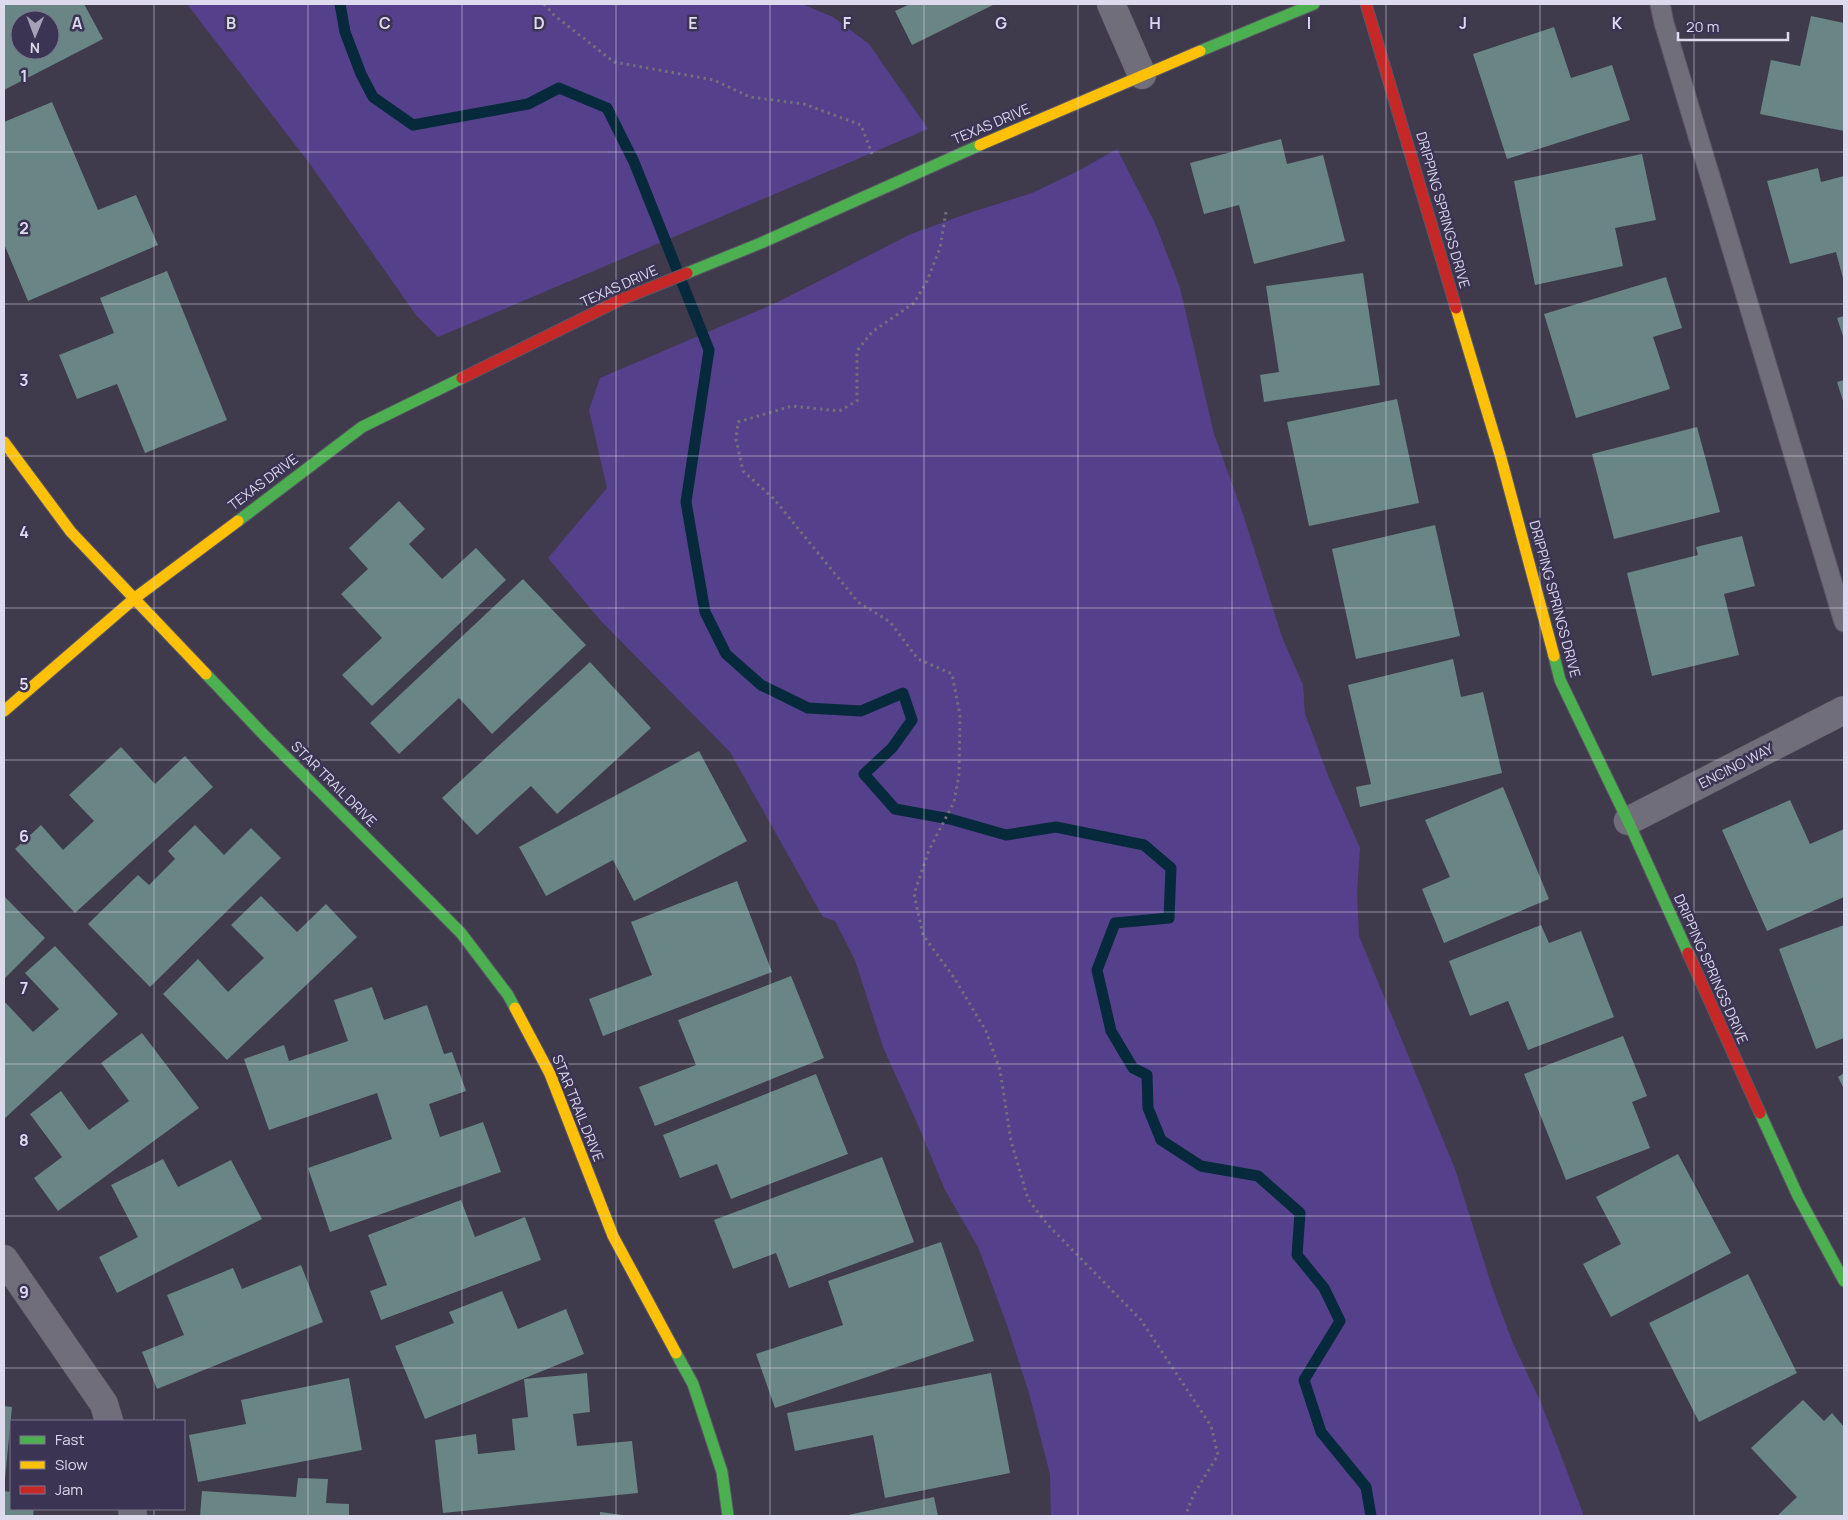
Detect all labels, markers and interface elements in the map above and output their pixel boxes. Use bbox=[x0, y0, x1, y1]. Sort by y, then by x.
north arrow bbox=[10, 10, 60, 60]
scale bar bbox=[1678, 10, 1788, 42]
text: A bbox=[72, 12, 83, 34]
text: B bbox=[226, 12, 236, 34]
text: C bbox=[379, 12, 391, 34]
text: D bbox=[533, 12, 545, 34]
text: E bbox=[688, 12, 698, 34]
text: F bbox=[843, 12, 852, 34]
text: G bbox=[995, 12, 1007, 34]
text: H bbox=[1149, 12, 1161, 34]
text: I bbox=[1307, 12, 1311, 34]
text: J bbox=[1459, 12, 1467, 34]
text: K bbox=[1612, 12, 1623, 34]
text: 20 m bbox=[1686, 16, 1719, 37]
text: N bbox=[30, 39, 40, 58]
text: 1 bbox=[20, 65, 28, 87]
street label: TEXAS DRIVE bbox=[949, 99, 1033, 148]
street label: DRIPPING SPRINGS DRIVE bbox=[1412, 129, 1475, 290]
text: 2 bbox=[19, 217, 29, 239]
street label: TEXAS DRIVE bbox=[577, 260, 660, 311]
text: 3 bbox=[19, 369, 29, 391]
street label: TEXAS DRIVE bbox=[224, 449, 301, 514]
street label: DRIPPING SPRINGS DRIVE bbox=[1525, 518, 1586, 680]
text: 4 bbox=[19, 521, 29, 543]
text: 5 bbox=[19, 673, 29, 695]
street label: STAR TRAIL DRIVE bbox=[287, 737, 381, 831]
street label: ENCINO WAY bbox=[1695, 739, 1776, 792]
text: 6 bbox=[19, 825, 29, 847]
street label: DRIPPING SPRINGS DRIVE bbox=[1670, 891, 1753, 1047]
text: 7 bbox=[20, 977, 28, 999]
street label: STAR TRAIL DRIVE bbox=[548, 1052, 609, 1164]
text: 8 bbox=[19, 1129, 29, 1151]
text: 9 bbox=[19, 1281, 29, 1303]
legend bbox=[10, 1420, 185, 1510]
text: Fast bbox=[55, 1429, 84, 1450]
text: Slow bbox=[55, 1454, 88, 1475]
text: Jam bbox=[55, 1479, 83, 1500]

